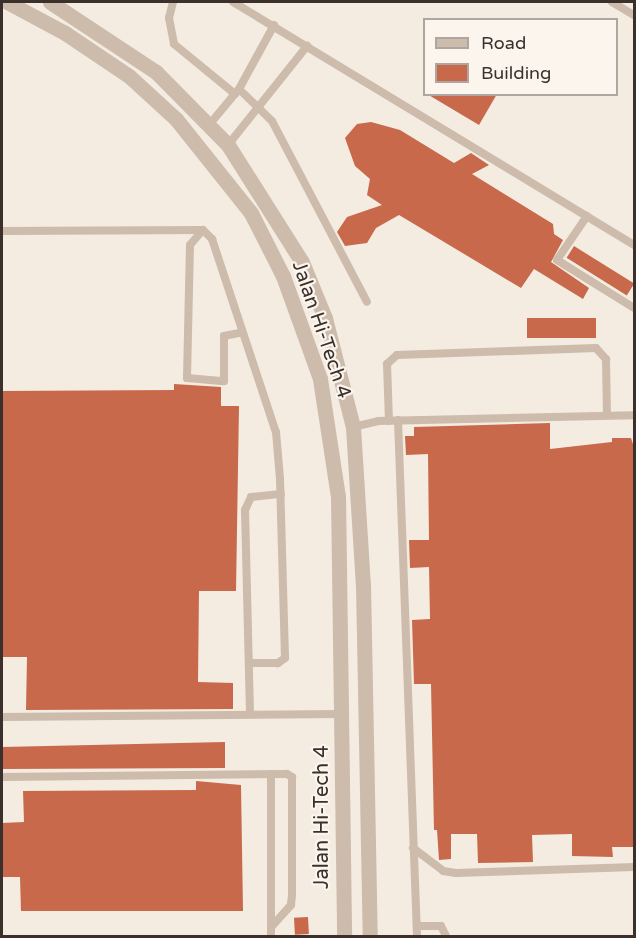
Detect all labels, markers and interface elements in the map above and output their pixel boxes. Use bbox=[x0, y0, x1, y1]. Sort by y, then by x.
legend bbox=[423, 18, 618, 96]
text: Road bbox=[481, 32, 526, 54]
text: Building bbox=[481, 62, 551, 84]
street label: Jalan Hi-Tech 4 bbox=[286, 258, 356, 402]
street label: Jalan Hi-Tech 4 bbox=[310, 745, 334, 889]

